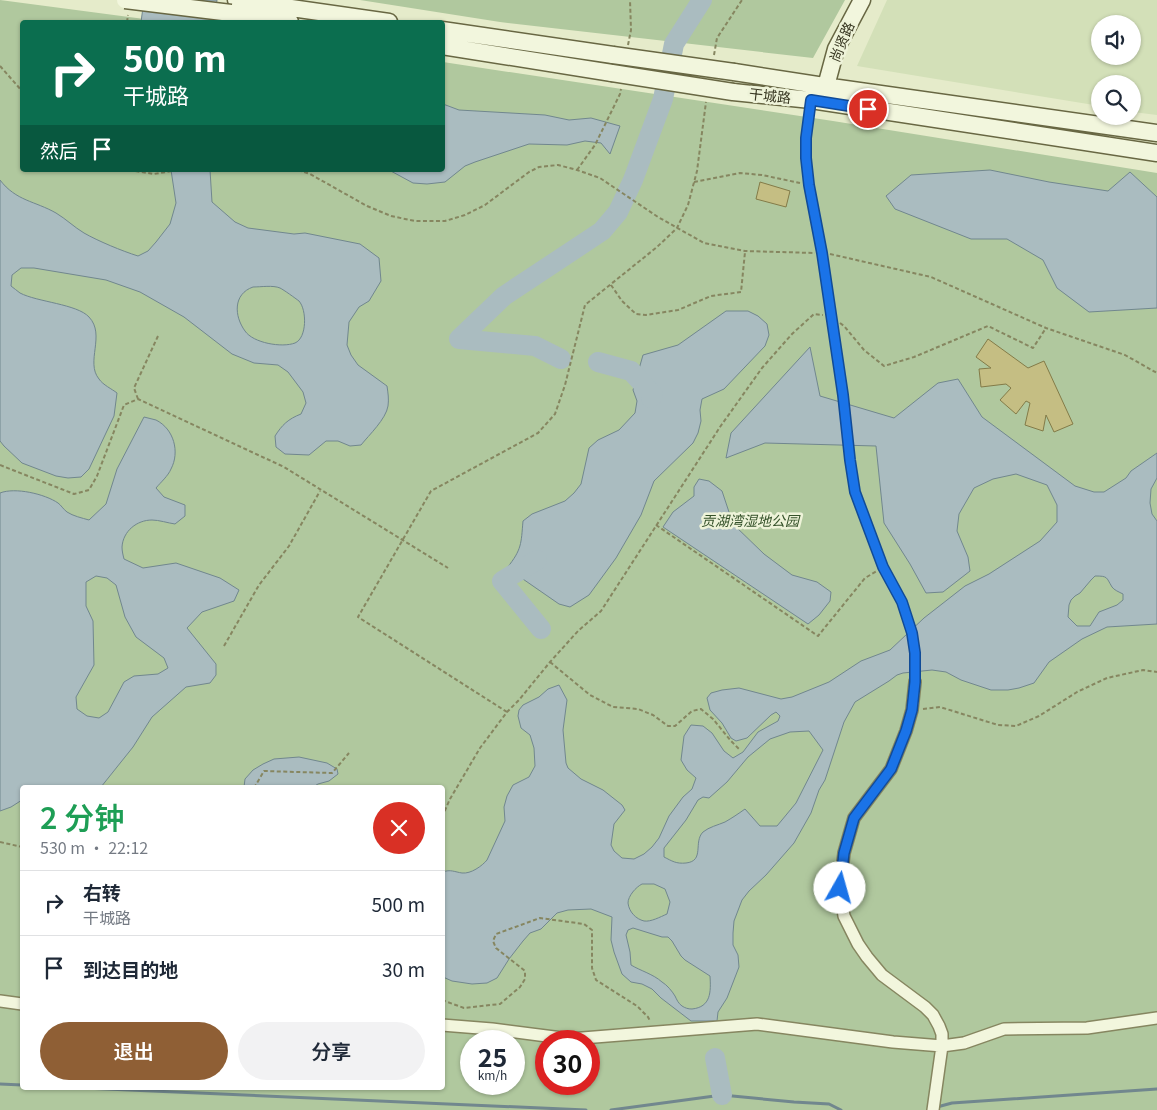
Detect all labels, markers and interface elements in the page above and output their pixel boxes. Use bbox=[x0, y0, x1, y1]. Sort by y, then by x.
map controls bbox=[1091, 15, 1141, 125]
button: sound bbox=[1091, 15, 1141, 65]
street label: 尚贤路 bbox=[824, 18, 858, 65]
text: 500 m bbox=[123, 31, 227, 82]
icon: right bbox=[40, 40, 105, 105]
button: search bbox=[1091, 75, 1141, 125]
text: 干城路 bbox=[123, 78, 189, 110]
street label: 干城路 bbox=[748, 83, 792, 107]
pin bbox=[847, 88, 889, 130]
icon: arrive bbox=[854, 95, 882, 123]
icon: arrive bbox=[88, 135, 116, 163]
text: 然后 bbox=[40, 136, 78, 163]
park label: 贡湖湾湿地公园 bbox=[701, 510, 801, 530]
text: 2 分钟 bbox=[40, 794, 124, 838]
button: close bbox=[373, 802, 425, 854]
text: 530 m · 22:12 bbox=[40, 835, 148, 859]
position arrow bbox=[813, 861, 865, 913]
text: 右转 bbox=[83, 878, 121, 905]
icon: right bbox=[40, 889, 68, 917]
text: 500 m bbox=[372, 890, 425, 917]
text: 干城路 bbox=[83, 905, 131, 929]
icon: arrive bbox=[40, 954, 68, 982]
text: 到达目的地 bbox=[83, 955, 178, 982]
text: 30 m bbox=[382, 955, 425, 982]
button: 退出 bbox=[40, 1022, 228, 1080]
button: 分享 bbox=[238, 1022, 425, 1080]
speed limit sign: 30 bbox=[535, 1030, 600, 1095]
text: 25 bbox=[478, 1038, 507, 1074]
text: km/h bbox=[478, 1066, 507, 1083]

